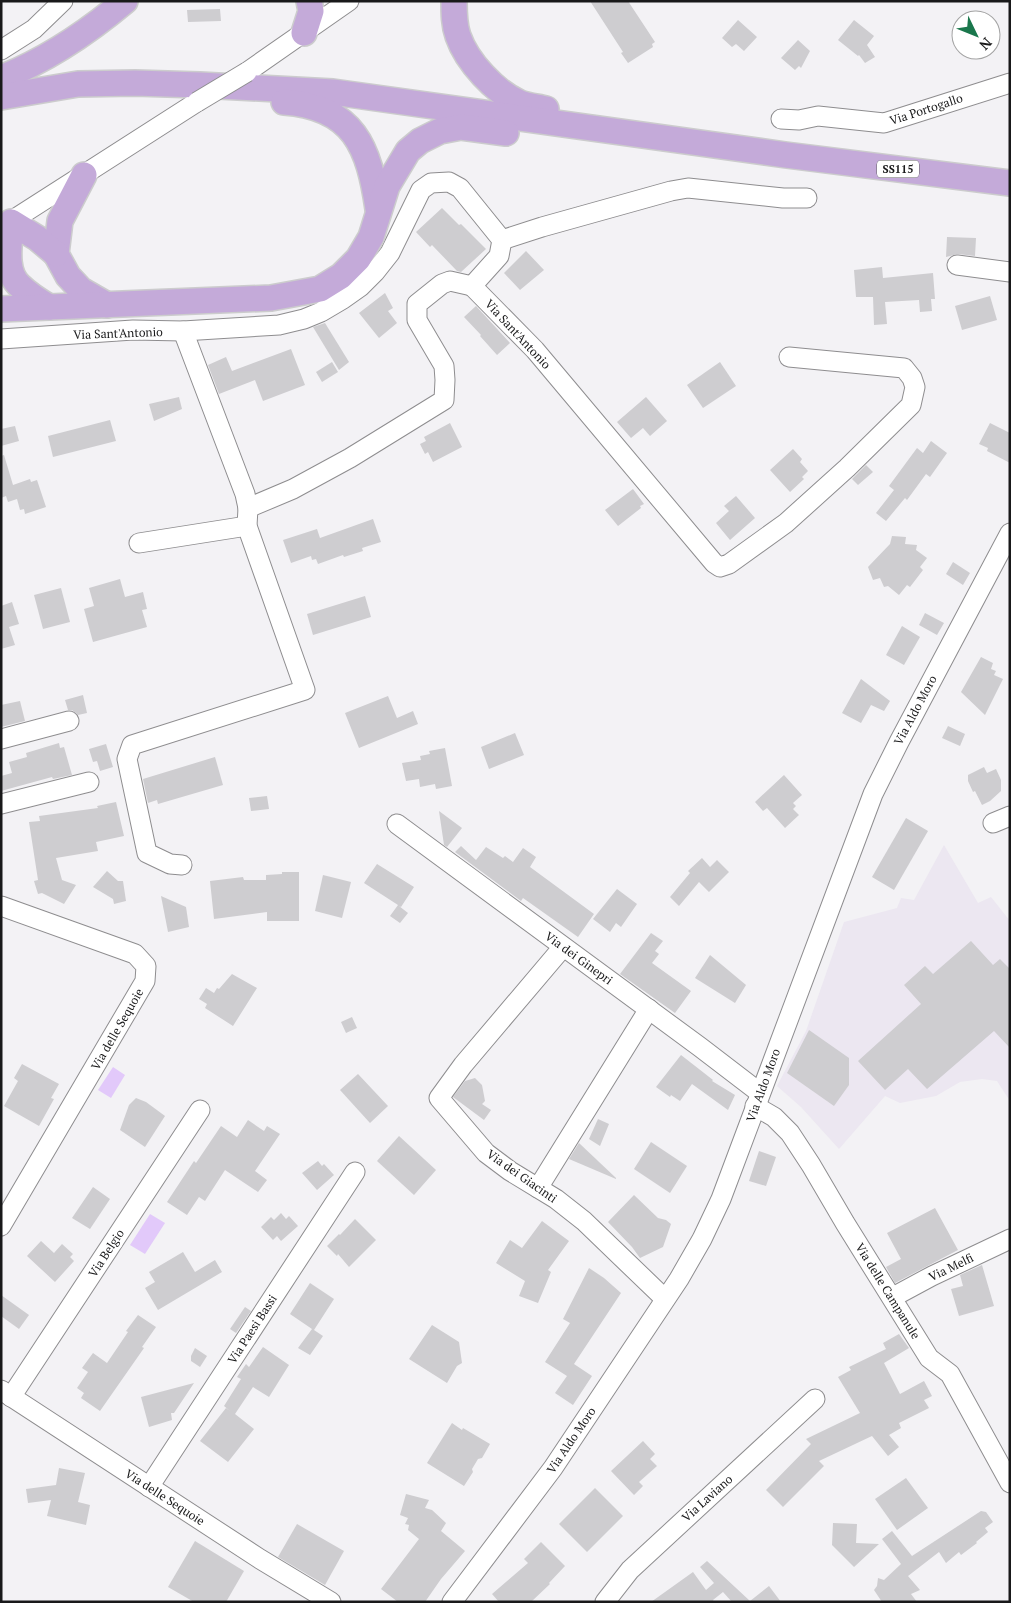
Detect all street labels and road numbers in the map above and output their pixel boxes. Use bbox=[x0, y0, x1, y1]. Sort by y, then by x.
street label: Via Portogallo bbox=[887, 90, 965, 128]
road number: SS115 bbox=[877, 160, 919, 178]
street label: Via Sant'Antonio bbox=[482, 296, 554, 372]
street label: Via Sant'Antonio bbox=[73, 324, 163, 342]
street label: Via Aldo Moro bbox=[890, 672, 940, 747]
street label: Via dei Ginepri bbox=[542, 928, 616, 988]
street label: Via delle Sequoie bbox=[88, 985, 146, 1073]
street label: Via Aldo Moro bbox=[743, 1046, 783, 1124]
street label: Via dei Giacinti bbox=[484, 1146, 560, 1206]
street label: Via Belgio bbox=[85, 1226, 127, 1280]
street label: Via delle Campanule bbox=[852, 1240, 924, 1342]
street label: Via Melfi bbox=[926, 1250, 976, 1284]
street label: Via Paesi Bassi bbox=[224, 1291, 280, 1366]
street label: Via Aldo Moro bbox=[543, 1404, 599, 1476]
street label: Via delle Sequoie bbox=[122, 1466, 208, 1528]
street label: Via Laviano bbox=[679, 1471, 736, 1525]

